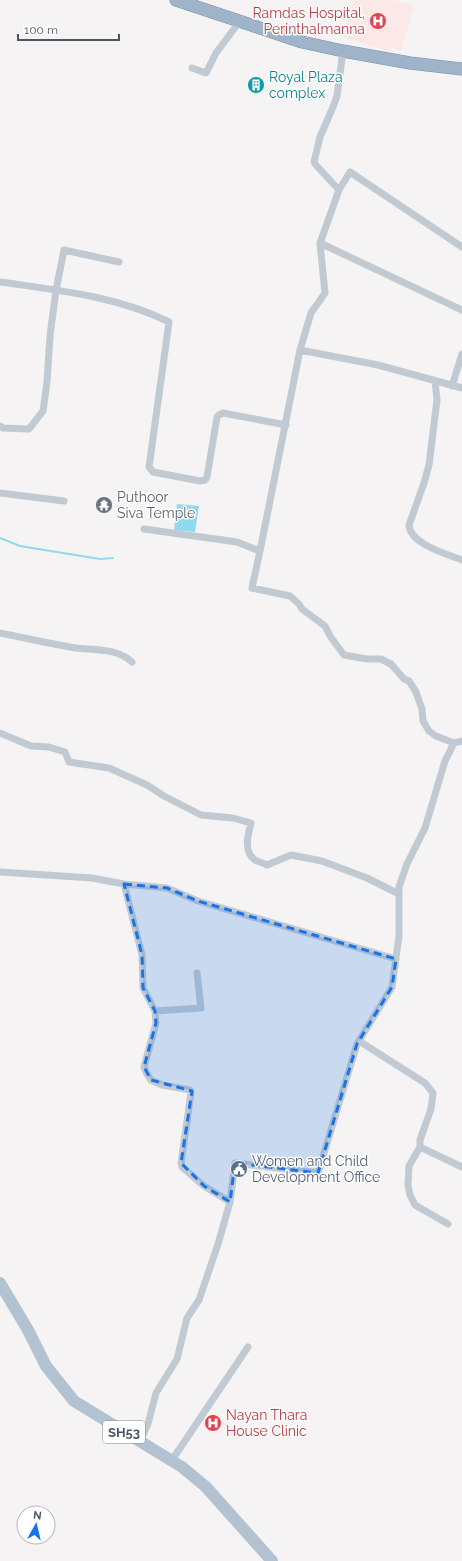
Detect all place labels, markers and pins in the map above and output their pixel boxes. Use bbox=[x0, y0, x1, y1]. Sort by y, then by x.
place label: Ramdas Hospital, Perinthalmanna bbox=[253, 5, 365, 37]
hospital icon: Ramdas Hospital, Perinthalmanna bbox=[368, 11, 388, 31]
place label: Royal Plaza complex bbox=[269, 69, 343, 101]
building icon: Royal Plaza complex bbox=[246, 75, 266, 95]
place label: Puthoor Siva Temple bbox=[117, 489, 195, 521]
temple icon: Puthoor Siva Temple bbox=[94, 495, 114, 515]
place label: Women and Child Development Office bbox=[252, 1153, 380, 1185]
public building icon: Women and Child Development Office bbox=[229, 1159, 249, 1179]
place label: Nayan Thara House Clinic bbox=[226, 1407, 307, 1439]
hospital icon: Nayan Thara House Clinic bbox=[203, 1413, 223, 1433]

